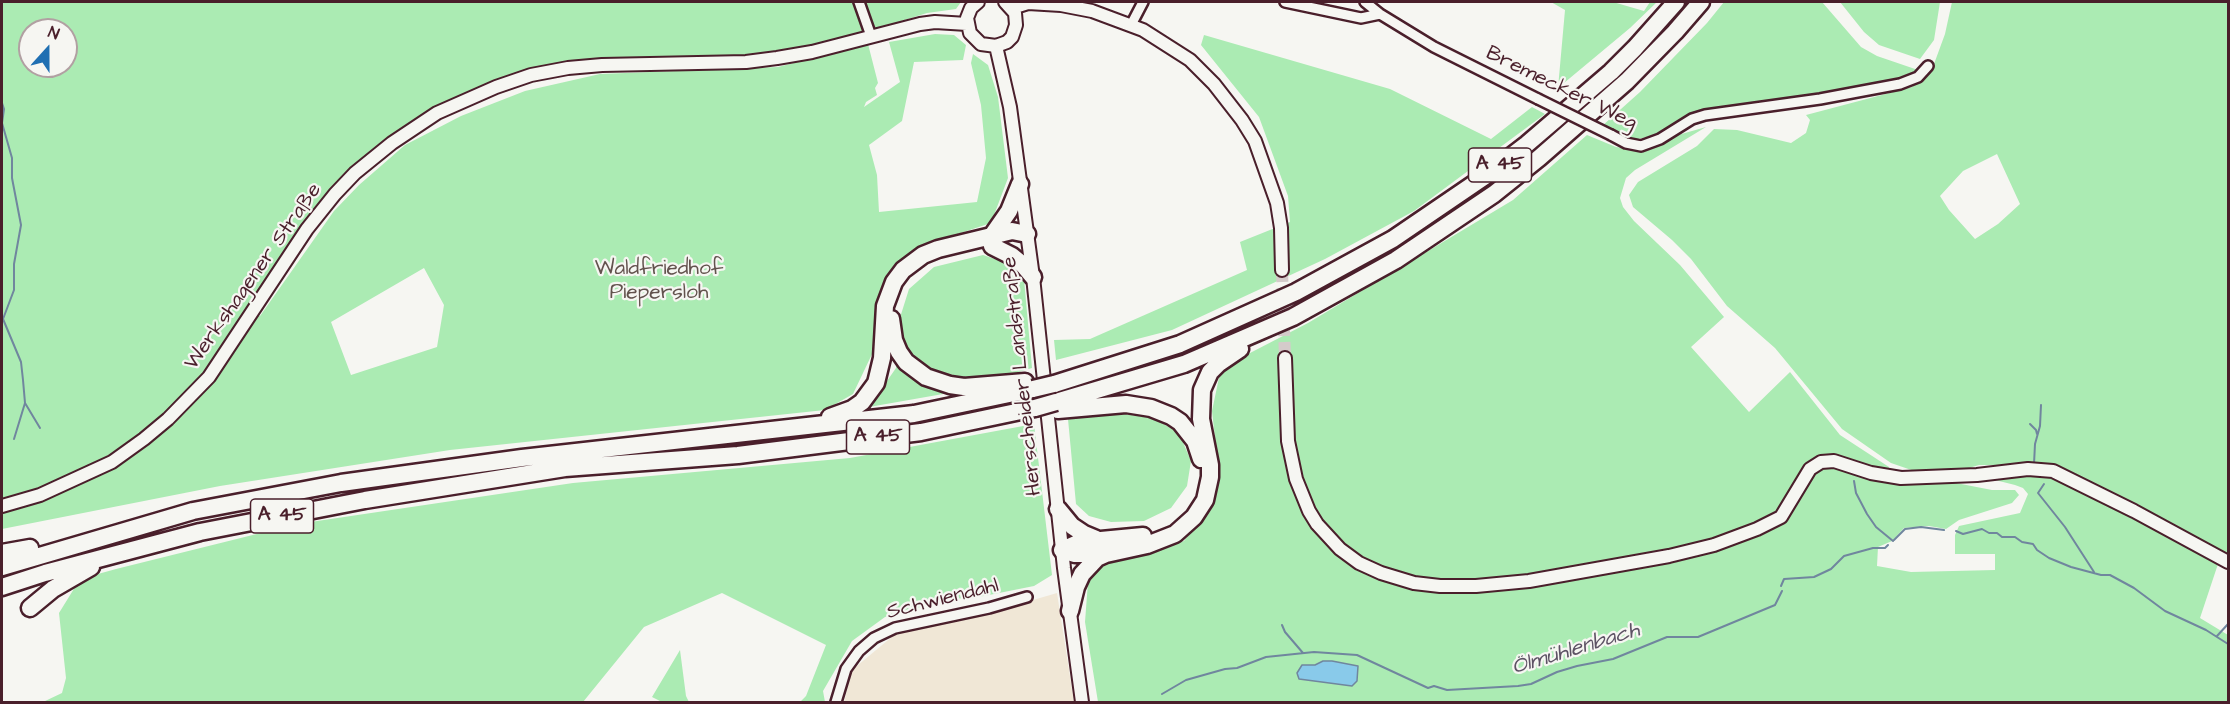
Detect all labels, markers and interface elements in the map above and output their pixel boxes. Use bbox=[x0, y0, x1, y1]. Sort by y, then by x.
north arrow bbox=[18, 18, 78, 78]
text: N bbox=[45, 21, 62, 45]
street label: Bremecker Weg bbox=[1481, 41, 1641, 137]
road number: A 45 bbox=[1468, 148, 1532, 182]
street label: Werkshagener Straße bbox=[180, 179, 328, 375]
street label: Herscheider Landstraße bbox=[998, 255, 1048, 497]
park label: Waldfriedhof Piepersloh bbox=[595, 257, 723, 307]
road number: A 45 bbox=[846, 420, 910, 454]
road number: A 45 bbox=[250, 499, 314, 533]
street label: Schwiendahl bbox=[884, 574, 1002, 626]
water label: Ölmühlenbach bbox=[1509, 618, 1643, 682]

